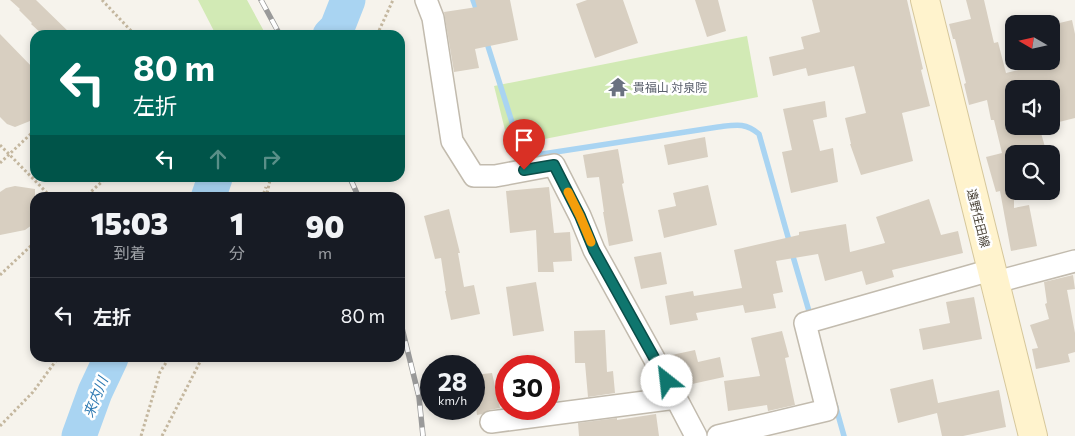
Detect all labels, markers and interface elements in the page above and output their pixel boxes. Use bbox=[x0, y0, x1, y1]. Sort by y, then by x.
north arrow bbox=[1005, 15, 1060, 70]
map controls bbox=[1005, 15, 1060, 200]
text: 80 m bbox=[133, 45, 215, 88]
icon: left bbox=[50, 50, 115, 115]
temple icon: 貴福山 対泉院 bbox=[607, 76, 629, 98]
place label: 貴福山 対泉院 bbox=[633, 80, 707, 94]
button: sound bbox=[1005, 80, 1060, 135]
text: 左折 bbox=[133, 92, 177, 119]
pin bbox=[503, 119, 545, 170]
icon: arrive bbox=[510, 126, 538, 154]
icon: left bbox=[151, 145, 179, 173]
icon: ahead bbox=[204, 145, 232, 173]
icon: right bbox=[257, 145, 285, 173]
button: search bbox=[1005, 145, 1060, 200]
street label: 遠野住田線 bbox=[965, 187, 993, 249]
text: 15:03 bbox=[91, 204, 168, 241]
text: 1 bbox=[230, 204, 244, 241]
text: 90 bbox=[306, 207, 344, 244]
text: 到着 bbox=[113, 243, 145, 262]
text: 分 bbox=[229, 243, 245, 262]
text: m bbox=[318, 243, 332, 262]
icon: left bbox=[50, 301, 78, 329]
text: 80 m bbox=[341, 304, 385, 327]
text: 左折 bbox=[93, 305, 131, 328]
position arrow bbox=[640, 354, 692, 406]
speed limit sign: 30 bbox=[495, 355, 560, 420]
text: 28 bbox=[438, 366, 467, 396]
water label: 来内川 bbox=[79, 372, 111, 420]
text: km/h bbox=[438, 393, 467, 407]

